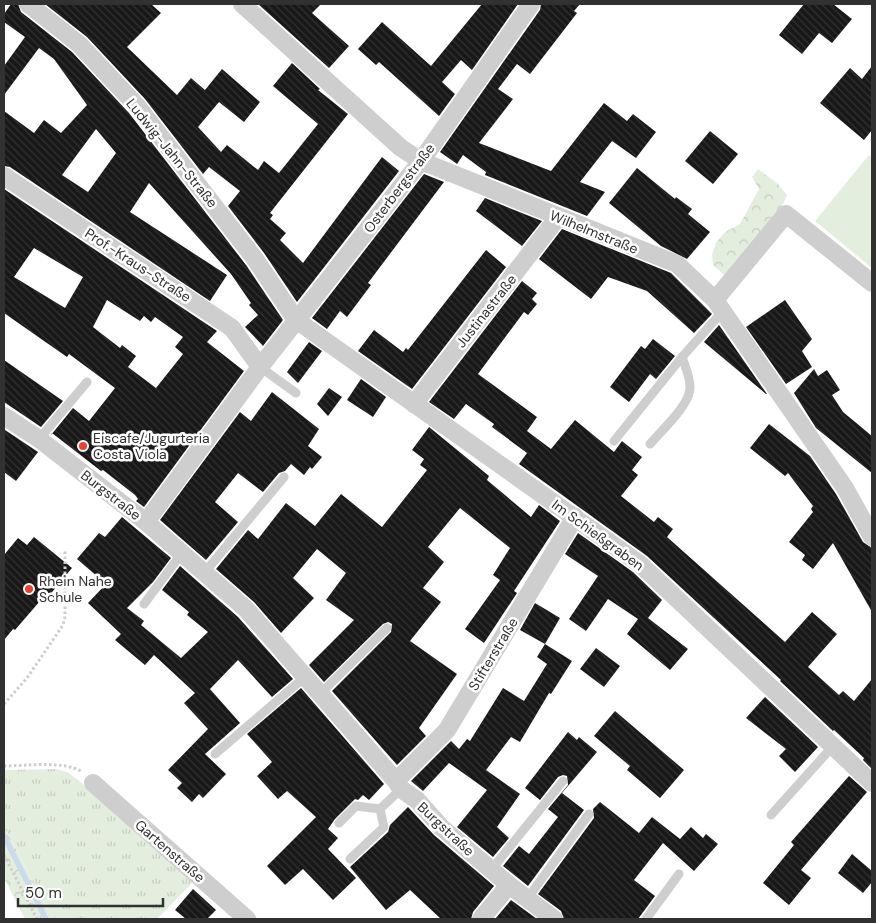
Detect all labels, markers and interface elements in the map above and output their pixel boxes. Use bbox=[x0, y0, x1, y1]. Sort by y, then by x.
street label: Ludwig-Jahn-Straße bbox=[122, 95, 222, 211]
street label: Osterbergstraße bbox=[359, 140, 439, 236]
street label: Wilhelmstraße bbox=[547, 206, 641, 258]
street label: Prof.-Kraus-Straße bbox=[82, 224, 195, 306]
street label: Justinastraße bbox=[452, 271, 520, 351]
place label: Eiscafe/Jugurteria Costa Viola bbox=[93, 429, 210, 463]
marker: Eiscafe/Jugurteria Costa Viola bbox=[77, 440, 89, 452]
street label: Burgstraße bbox=[77, 466, 145, 524]
street label: Im Schießgraben bbox=[548, 496, 648, 574]
place label: Rhein Nahe Schule bbox=[39, 572, 112, 606]
marker: Rhein Nahe Schule bbox=[23, 583, 35, 595]
street label: Stifterstraße bbox=[464, 614, 522, 694]
street label: Burgstraße bbox=[414, 798, 478, 860]
street label: Gartenstraße bbox=[131, 816, 209, 886]
scale bar bbox=[18, 876, 162, 908]
text: 50 m bbox=[25, 883, 62, 903]

